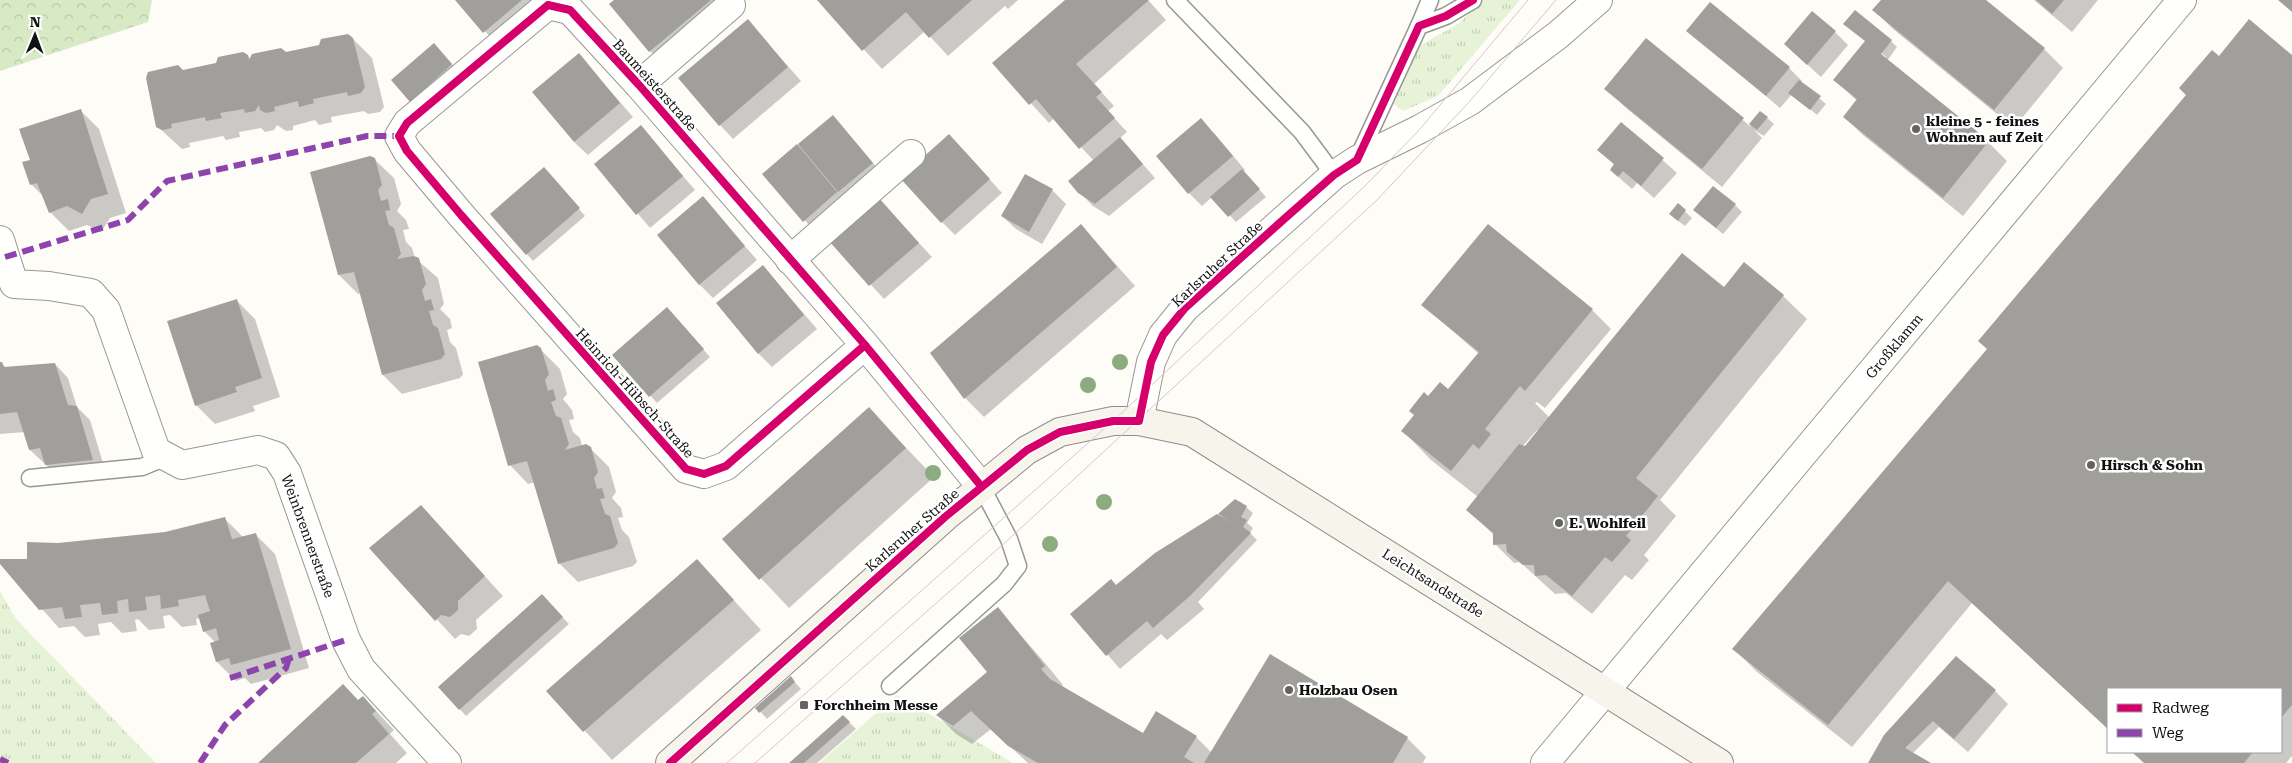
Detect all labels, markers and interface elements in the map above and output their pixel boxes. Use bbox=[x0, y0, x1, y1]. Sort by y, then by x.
north arrow bbox=[10, 10, 60, 60]
text: N bbox=[30, 14, 41, 30]
street label: Baumeisterstraße bbox=[610, 36, 700, 134]
place label: kleine 5 - feines Wohnen auf Zeit bbox=[1926, 113, 2043, 145]
marker: kleine 5 - feines Wohnen auf Zeit bbox=[1910, 123, 1922, 135]
street label: Karlsruher Straße bbox=[1168, 218, 1266, 310]
street label: Großklamm bbox=[1862, 310, 1926, 382]
street label: Heinrich-Hübsch-Straße bbox=[573, 325, 698, 461]
place label: Hirsch & Sohn bbox=[2101, 457, 2204, 473]
marker: Hirsch & Sohn bbox=[2085, 459, 2097, 471]
street label: Weinbrennerstraße bbox=[278, 472, 338, 600]
street label: Karlsruher Straße bbox=[862, 485, 962, 575]
place label: E. Wohlfeil bbox=[1569, 515, 1646, 531]
marker: E. Wohlfeil bbox=[1553, 517, 1565, 529]
street label: Leichtsandstraße bbox=[1379, 545, 1487, 621]
place label: Holzbau Osen bbox=[1299, 682, 1398, 698]
marker: Holzbau Osen bbox=[1283, 684, 1295, 696]
legend bbox=[2107, 688, 2282, 753]
place label: Forchheim Messe bbox=[814, 697, 938, 713]
marker: Forchheim Messe bbox=[798, 699, 810, 711]
text: Radweg bbox=[2152, 699, 2209, 717]
text: Weg bbox=[2152, 724, 2184, 742]

